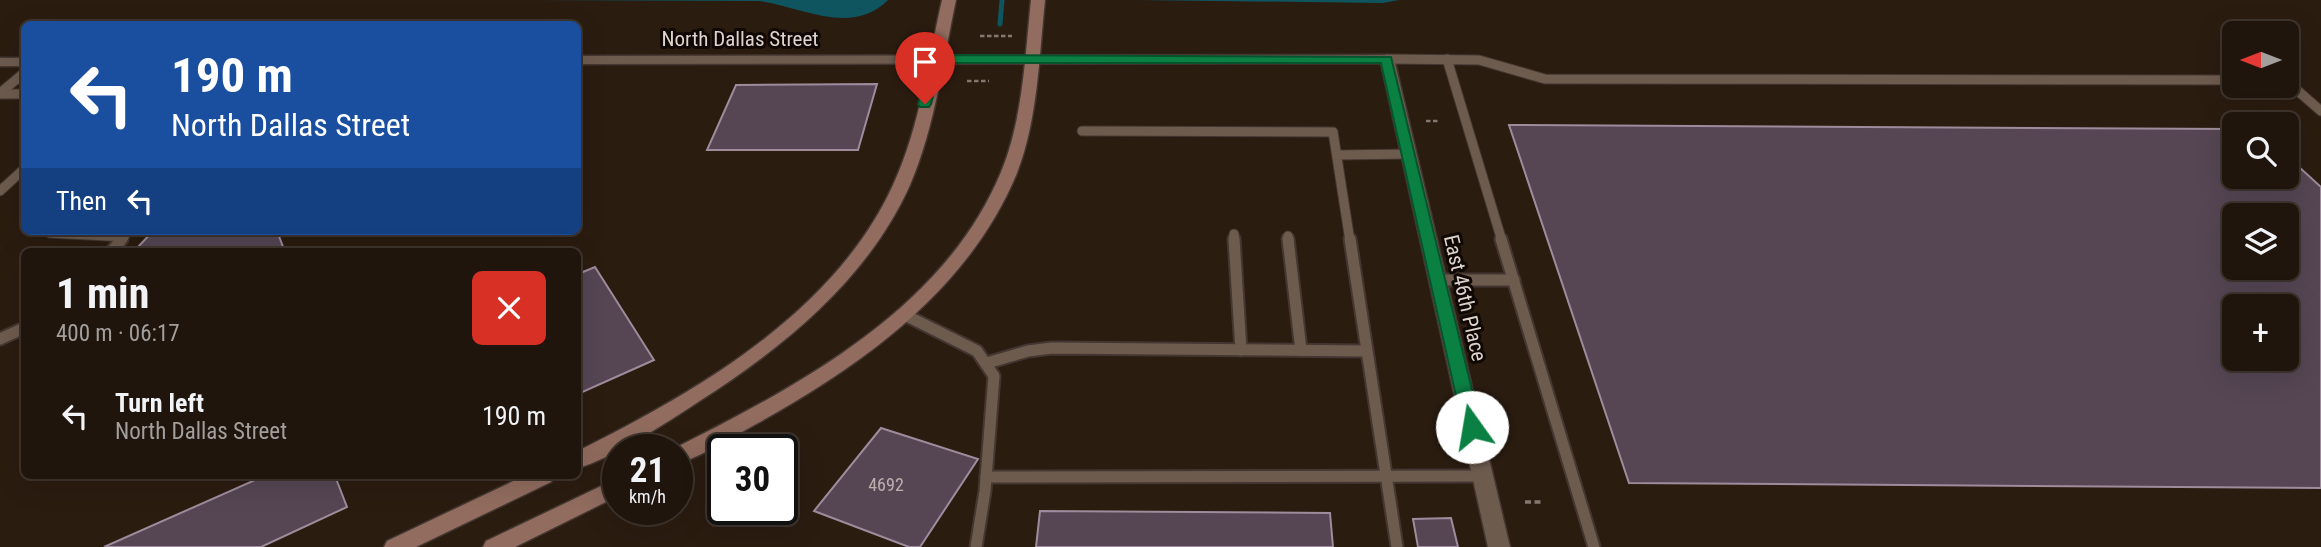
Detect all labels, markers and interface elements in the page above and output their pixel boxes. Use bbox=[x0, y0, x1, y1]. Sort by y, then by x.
north arrow bbox=[2222, 21, 2300, 98]
map controls bbox=[2222, 21, 2299, 371]
street label: North Dallas Street bbox=[662, 27, 819, 51]
pin bbox=[895, 32, 955, 104]
icon: arrive bbox=[906, 43, 944, 81]
text: 190 m bbox=[171, 47, 293, 104]
icon: left bbox=[56, 49, 147, 140]
text: North Dallas Street bbox=[171, 106, 410, 144]
button: search bbox=[2222, 112, 2299, 189]
icon: left bbox=[121, 182, 159, 220]
text: Then bbox=[56, 186, 107, 216]
button: layers bbox=[2222, 203, 2299, 280]
street label: East 46th Place bbox=[1439, 232, 1491, 364]
text: 1 min bbox=[56, 269, 149, 318]
button: close bbox=[472, 271, 546, 345]
button: + bbox=[2222, 294, 2299, 371]
text: 400 m · 06:17 bbox=[56, 320, 180, 347]
text: Turn left bbox=[115, 388, 204, 418]
position arrow bbox=[1435, 390, 1509, 464]
icon: left bbox=[56, 397, 94, 435]
text: 190 m bbox=[482, 401, 546, 431]
text: North Dallas Street bbox=[115, 418, 287, 445]
speed limit sign: 30 bbox=[707, 434, 798, 525]
text: 21 bbox=[630, 450, 665, 491]
house number: 4692 bbox=[868, 474, 904, 495]
text: km/h bbox=[629, 486, 666, 507]

